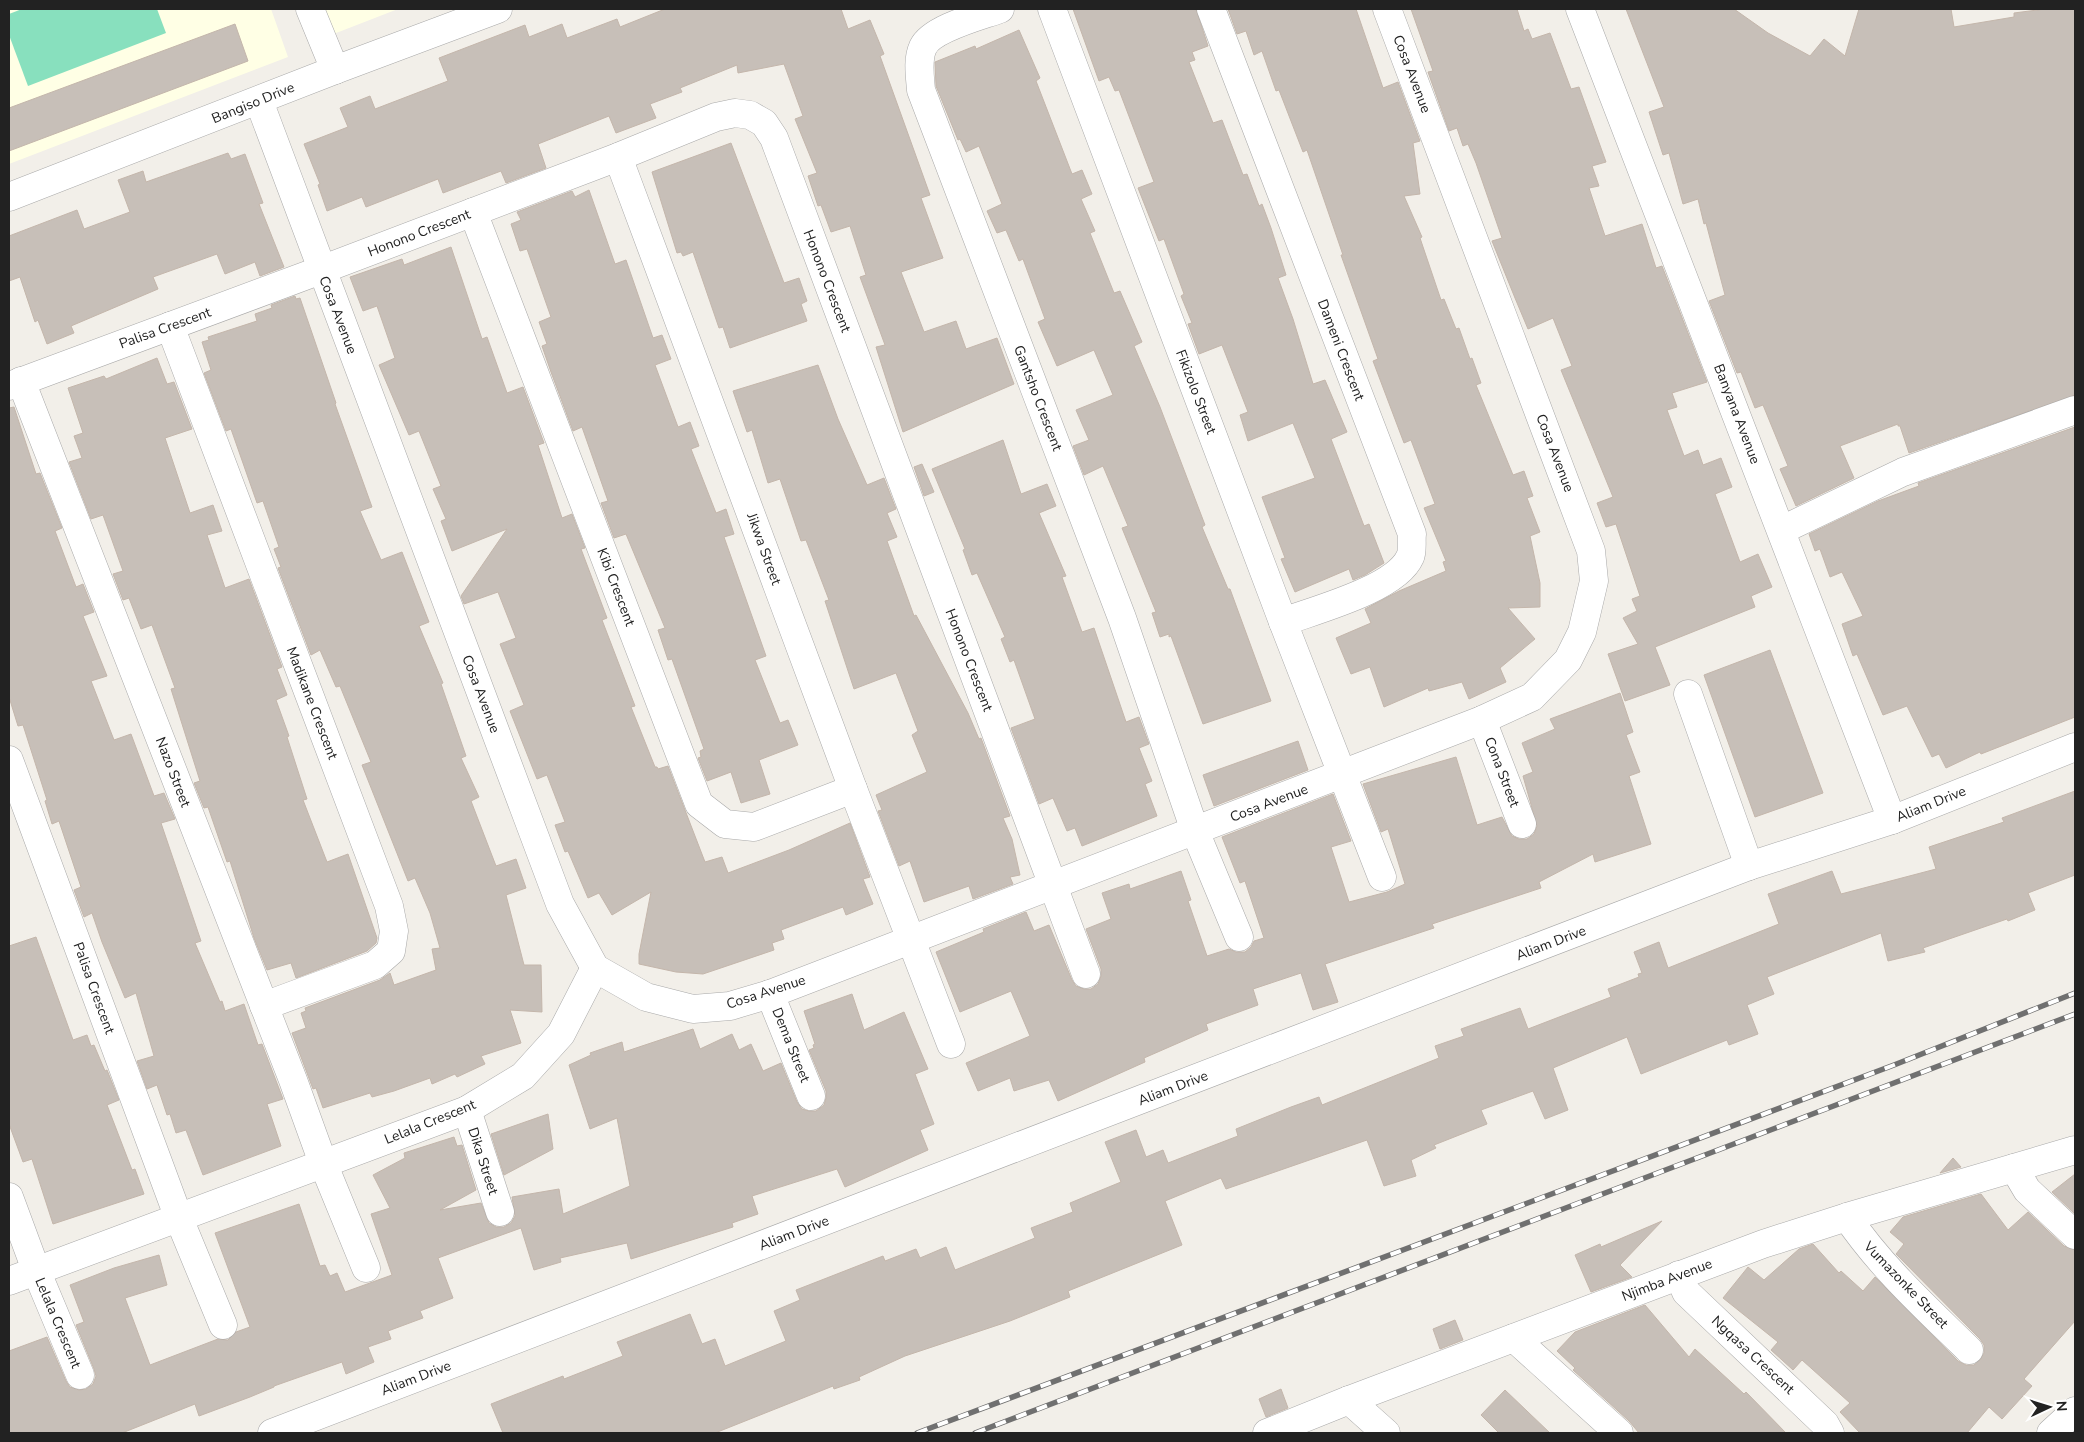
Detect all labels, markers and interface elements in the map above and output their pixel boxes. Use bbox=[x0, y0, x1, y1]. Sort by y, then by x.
street label: Cosa Avenue bbox=[1388, 32, 1436, 116]
street label: Bangiso Drive bbox=[209, 78, 297, 128]
street label: Honono Crescent bbox=[365, 205, 473, 261]
street label: Honono Crescent bbox=[799, 227, 855, 335]
street label: Cosa Avenue bbox=[314, 273, 362, 357]
street label: Dameni Crescent bbox=[1313, 297, 1369, 404]
street label: Palisa Crescent bbox=[117, 303, 214, 353]
street label: Gantsho Crescent bbox=[1009, 342, 1067, 454]
street label: Fikizolo Street bbox=[1171, 347, 1221, 437]
street label: Banyana Avenue bbox=[1709, 361, 1765, 467]
street label: Cosa Avenue bbox=[1531, 411, 1579, 495]
street label: Jikwa Street bbox=[742, 509, 786, 588]
street label: Kibi Crescent bbox=[592, 545, 640, 629]
street label: Honono Crescent bbox=[941, 606, 997, 714]
street label: Madikane Crescent bbox=[282, 644, 342, 762]
street label: Cosa Avenue bbox=[457, 652, 505, 736]
street label: Nazo Street bbox=[151, 734, 195, 810]
street label: Cona Street bbox=[1480, 734, 1524, 810]
street label: Cosa Avenue bbox=[1227, 779, 1311, 827]
street label: Aliam Drive bbox=[1893, 781, 1969, 827]
street label: Aliam Drive bbox=[1513, 921, 1589, 965]
street label: Palisa Crescent bbox=[69, 940, 119, 1037]
street label: Cosa Avenue bbox=[724, 970, 808, 1014]
street label: Dema Street bbox=[767, 1005, 815, 1085]
street label: Aliam Drive bbox=[1135, 1066, 1211, 1110]
street label: Lelala Crescent bbox=[382, 1095, 479, 1149]
street label: Dika Street bbox=[463, 1125, 503, 1197]
street label: Aliam Drive bbox=[756, 1211, 832, 1255]
street label: Vumazonke Street bbox=[1859, 1237, 1953, 1333]
street label: Njimba Avenue bbox=[1619, 1254, 1715, 1306]
street label: Lelala Crescent bbox=[30, 1275, 86, 1371]
street label: Ngqasa Crescent bbox=[1707, 1312, 1799, 1399]
street label: Aliam Drive bbox=[378, 1356, 454, 1400]
north arrow bbox=[2024, 1382, 2074, 1432]
text: N bbox=[2052, 1400, 2071, 1412]

